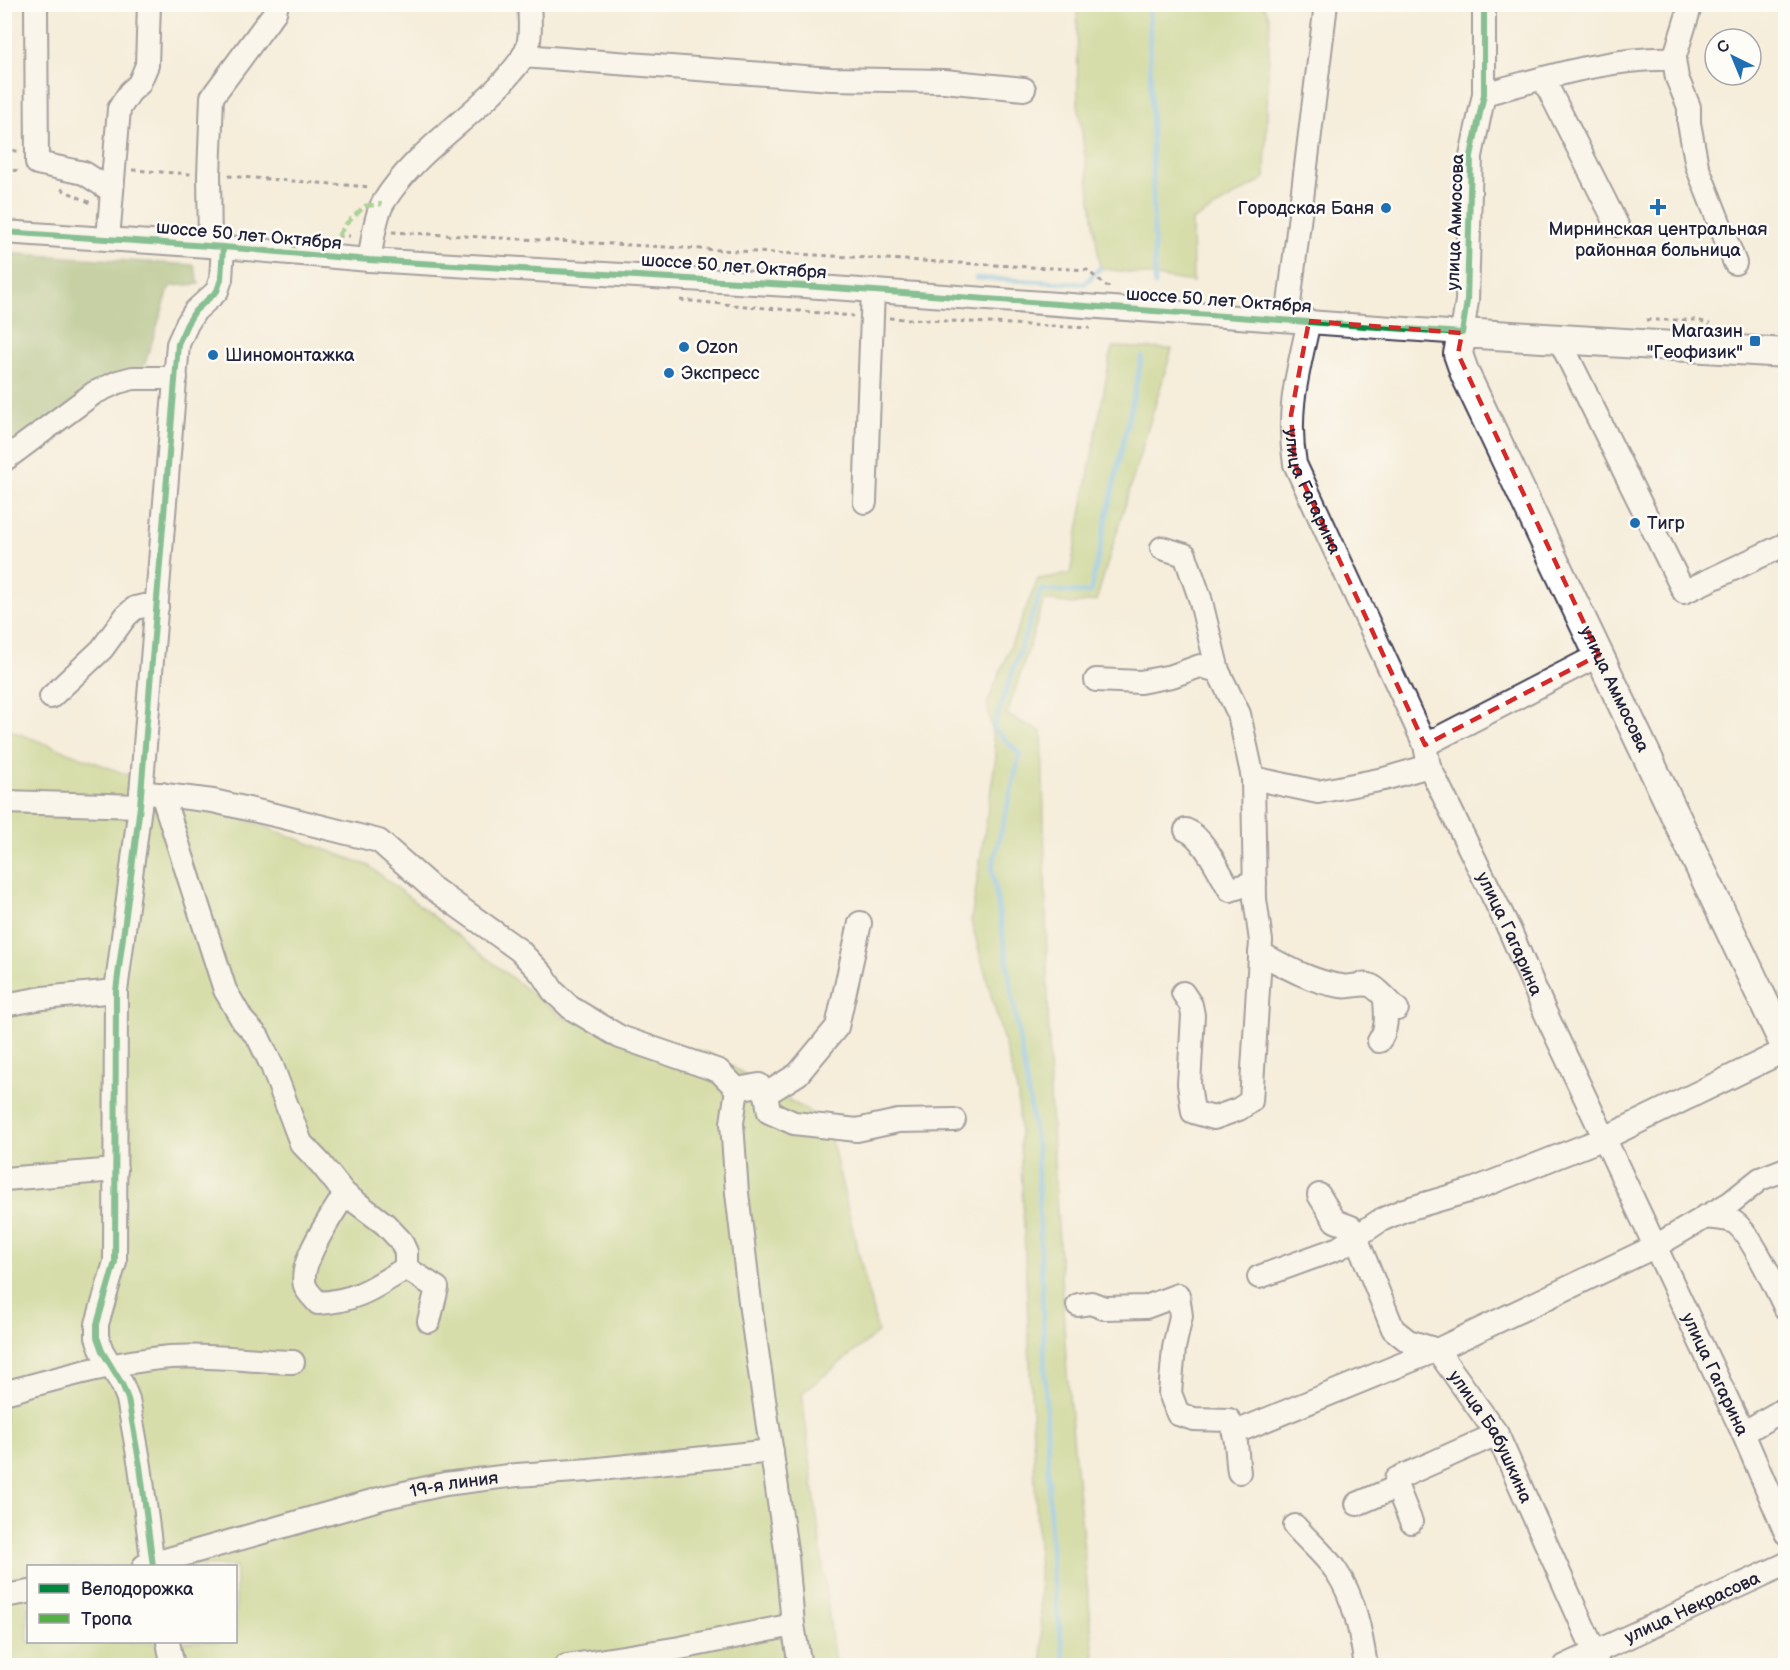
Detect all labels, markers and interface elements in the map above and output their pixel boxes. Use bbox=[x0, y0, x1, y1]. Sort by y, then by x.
north arrow bbox=[1703, 27, 1763, 87]
text: С bbox=[1713, 36, 1734, 58]
street label: улица Аммосова bbox=[1443, 153, 1468, 291]
place label: Городская Баня bbox=[1238, 198, 1374, 219]
marker: Мирнинская центральная районная больница bbox=[1649, 198, 1667, 216]
marker: Городская Баня bbox=[1379, 201, 1393, 215]
street label: шоссе 50 лет Октября bbox=[155, 217, 343, 254]
place label: Мирнинская центральная районная больница bbox=[1548, 219, 1768, 261]
street label: шоссе 50 лет Октября bbox=[640, 250, 827, 283]
street label: шоссе 50 лет Октября bbox=[1125, 284, 1312, 317]
place label: Магазин "Геофизик" bbox=[1647, 321, 1743, 363]
marker: Магазин "Геофизик" bbox=[1748, 334, 1762, 348]
place label: Ozon bbox=[696, 337, 738, 358]
marker: Ozon bbox=[677, 340, 691, 354]
place label: Шиномонтажка bbox=[225, 345, 355, 366]
marker: Шиномонтажка bbox=[206, 348, 220, 362]
place label: Экспресс bbox=[681, 363, 760, 384]
marker: Экспресс bbox=[662, 366, 676, 380]
street label: улица Гагарина bbox=[1281, 428, 1345, 558]
place label: Тигр bbox=[1647, 513, 1685, 534]
marker: Тигр bbox=[1628, 516, 1642, 530]
street label: улица Аммосова bbox=[1576, 623, 1654, 756]
street label: улица Гагарина bbox=[1472, 869, 1547, 999]
street label: улица Гагарина bbox=[1677, 1309, 1753, 1440]
street label: улица Бабушкина bbox=[1444, 1366, 1537, 1507]
street label: 19-я линия bbox=[408, 1467, 500, 1502]
legend bbox=[27, 1565, 237, 1643]
street label: улица Некрасова bbox=[1621, 1567, 1764, 1648]
text: Велодорожка bbox=[81, 1579, 194, 1600]
text: Тропа bbox=[81, 1609, 132, 1630]

